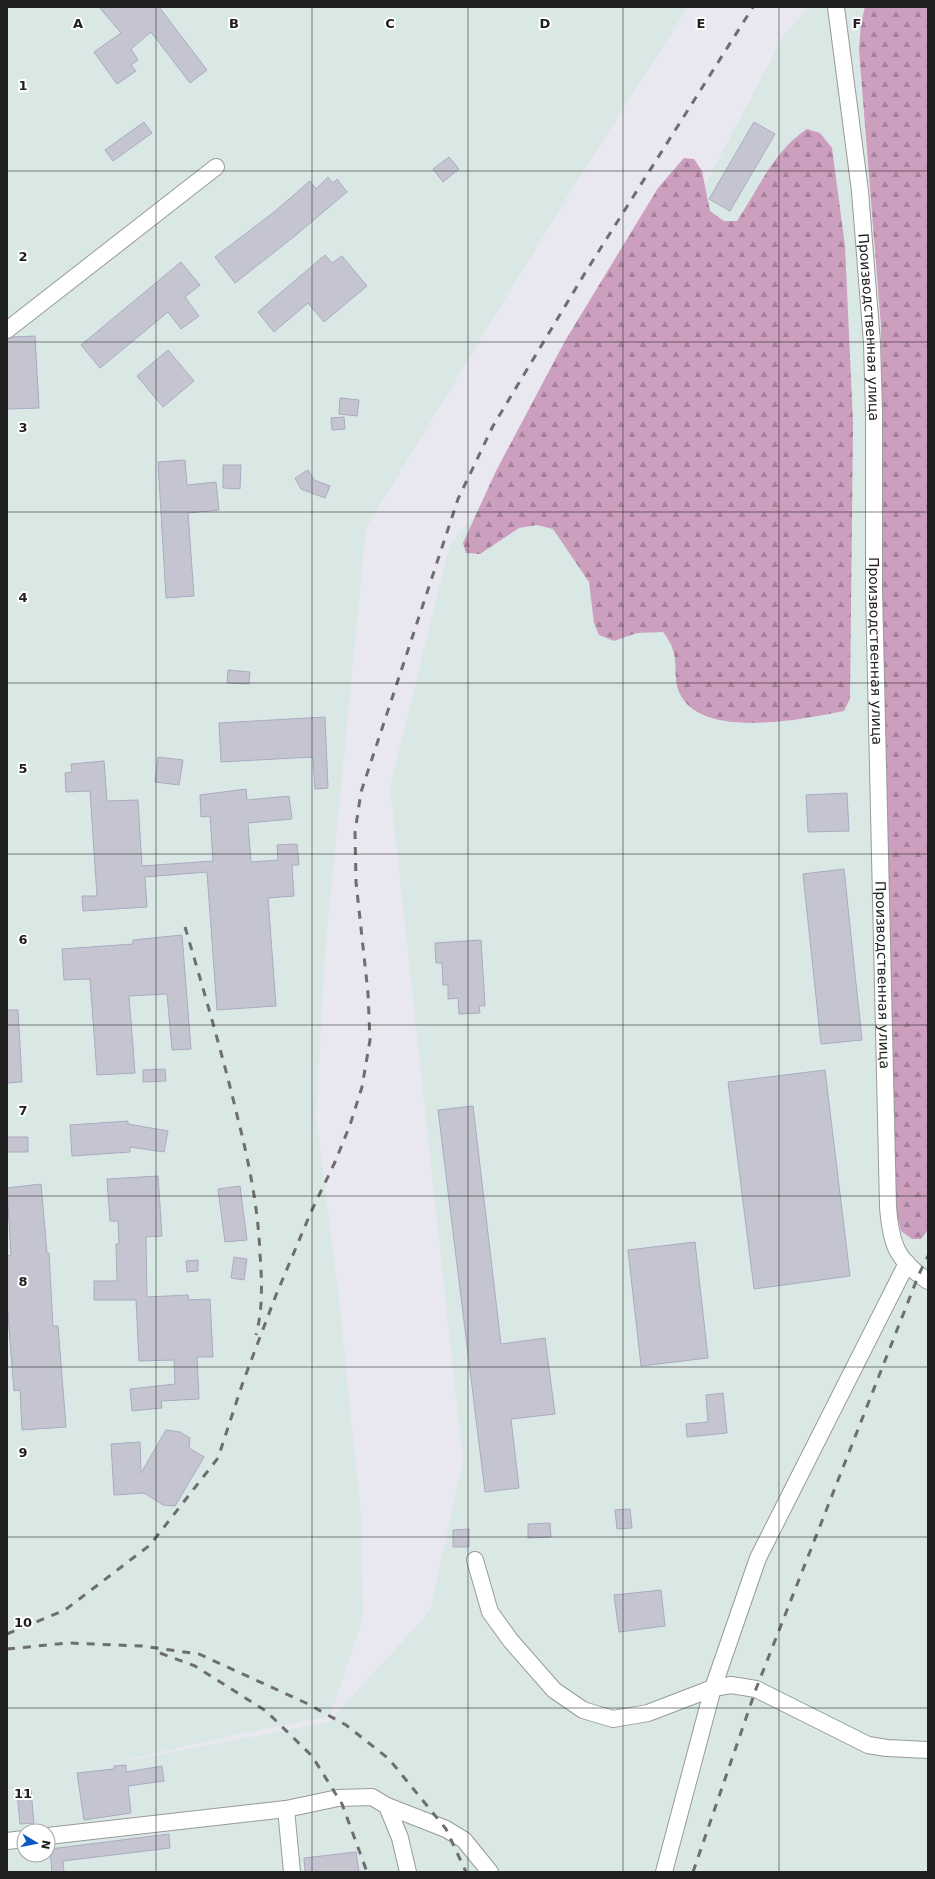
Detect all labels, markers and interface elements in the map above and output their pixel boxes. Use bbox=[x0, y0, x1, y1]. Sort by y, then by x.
text: A bbox=[73, 16, 83, 31]
text: B bbox=[229, 16, 239, 31]
text: C bbox=[385, 16, 395, 31]
text: D bbox=[540, 16, 551, 31]
text: E bbox=[697, 16, 705, 31]
text: F bbox=[853, 16, 861, 31]
text: 1 bbox=[18, 78, 28, 93]
street label: Производственная улица bbox=[855, 233, 882, 421]
text: 2 bbox=[18, 249, 28, 264]
text: 3 bbox=[18, 420, 28, 435]
street label: Производственная улица bbox=[866, 557, 885, 745]
text: 4 bbox=[18, 590, 28, 605]
text: 5 bbox=[18, 761, 28, 776]
street label: Производственная улица bbox=[873, 881, 893, 1069]
text: 6 bbox=[18, 932, 28, 947]
text: 7 bbox=[18, 1103, 28, 1118]
text: 8 bbox=[18, 1274, 28, 1289]
text: 9 bbox=[18, 1445, 28, 1460]
text: 10 bbox=[14, 1615, 32, 1630]
text: 11 bbox=[14, 1786, 32, 1801]
north arrow bbox=[16, 1823, 56, 1863]
text: N bbox=[38, 1839, 53, 1850]

